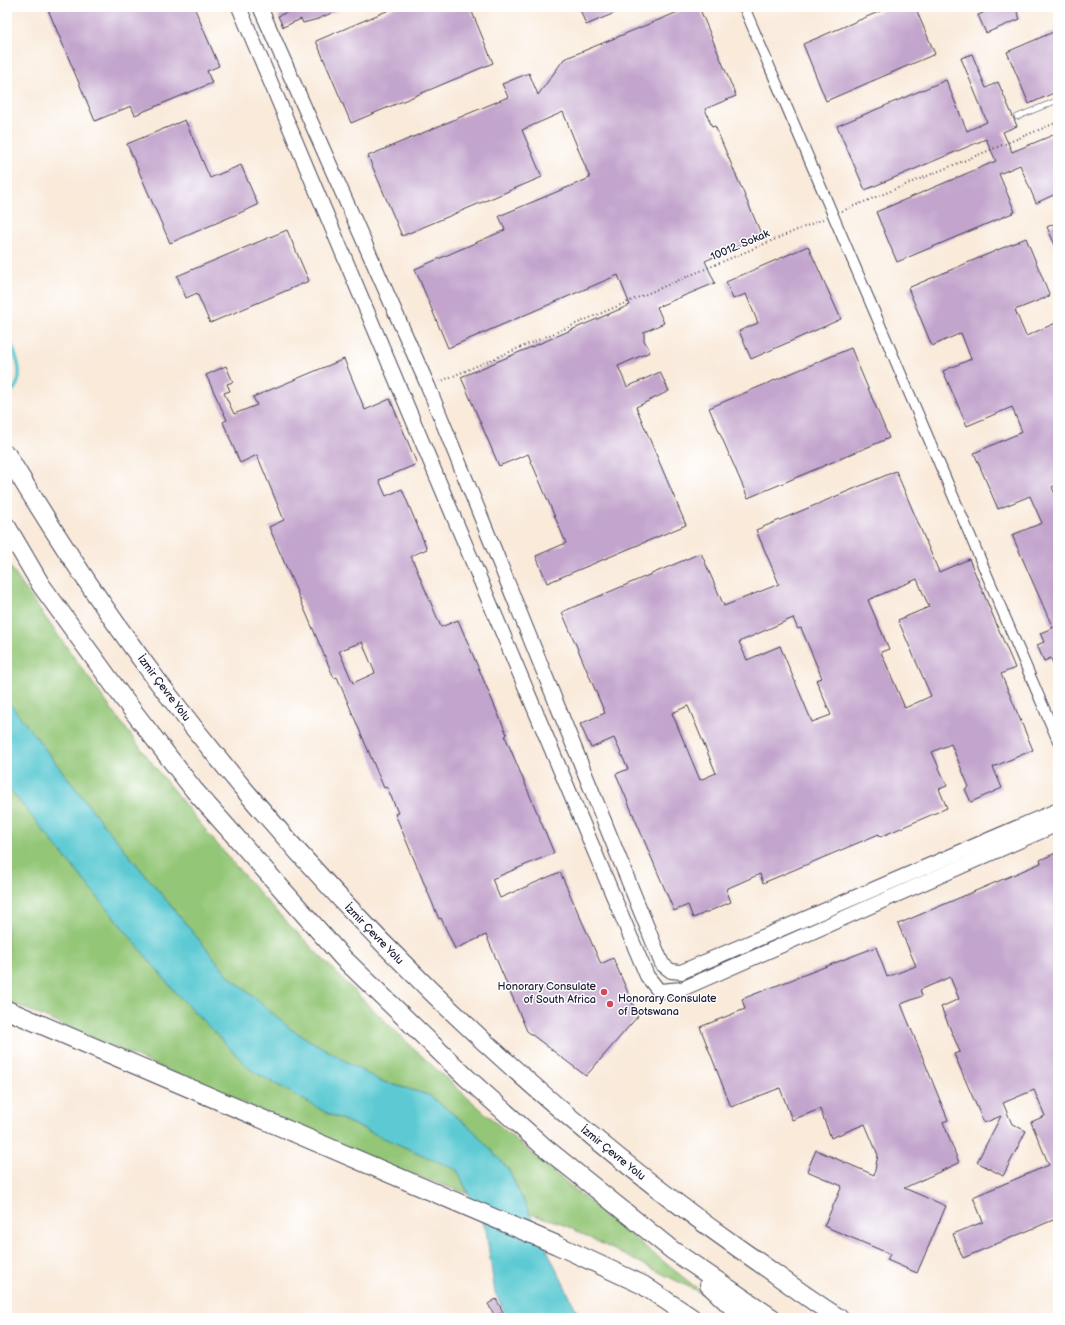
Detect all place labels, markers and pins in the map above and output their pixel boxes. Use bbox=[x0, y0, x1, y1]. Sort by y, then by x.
place label: Honorary Consulate of South Africa bbox=[498, 980, 596, 1006]
marker: Honorary Consulate of South Africa bbox=[599, 987, 609, 997]
place label: Honorary Consulate of Botswana bbox=[618, 992, 717, 1018]
marker: Honorary Consulate of Botswana bbox=[605, 999, 615, 1009]

